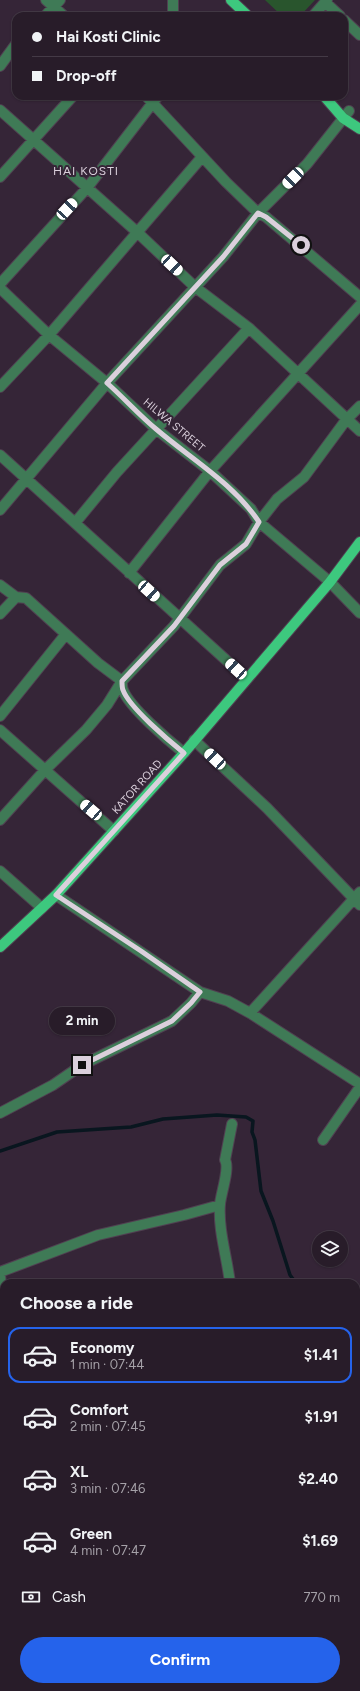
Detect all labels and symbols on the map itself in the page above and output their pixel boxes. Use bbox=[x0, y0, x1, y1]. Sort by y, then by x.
district label: HAI KOSTI bbox=[53, 164, 119, 178]
car bbox=[280, 165, 306, 191]
car bbox=[54, 196, 80, 222]
route start bbox=[292, 236, 310, 254]
car bbox=[159, 252, 185, 278]
street label: HILWA STREET bbox=[141, 396, 207, 454]
car bbox=[136, 579, 162, 603]
car bbox=[223, 657, 249, 681]
car bbox=[202, 746, 228, 772]
street label: KATOR ROAD bbox=[109, 757, 165, 817]
car bbox=[78, 798, 104, 822]
callout: 2 min bbox=[49, 1007, 115, 1035]
route end bbox=[73, 1056, 91, 1074]

